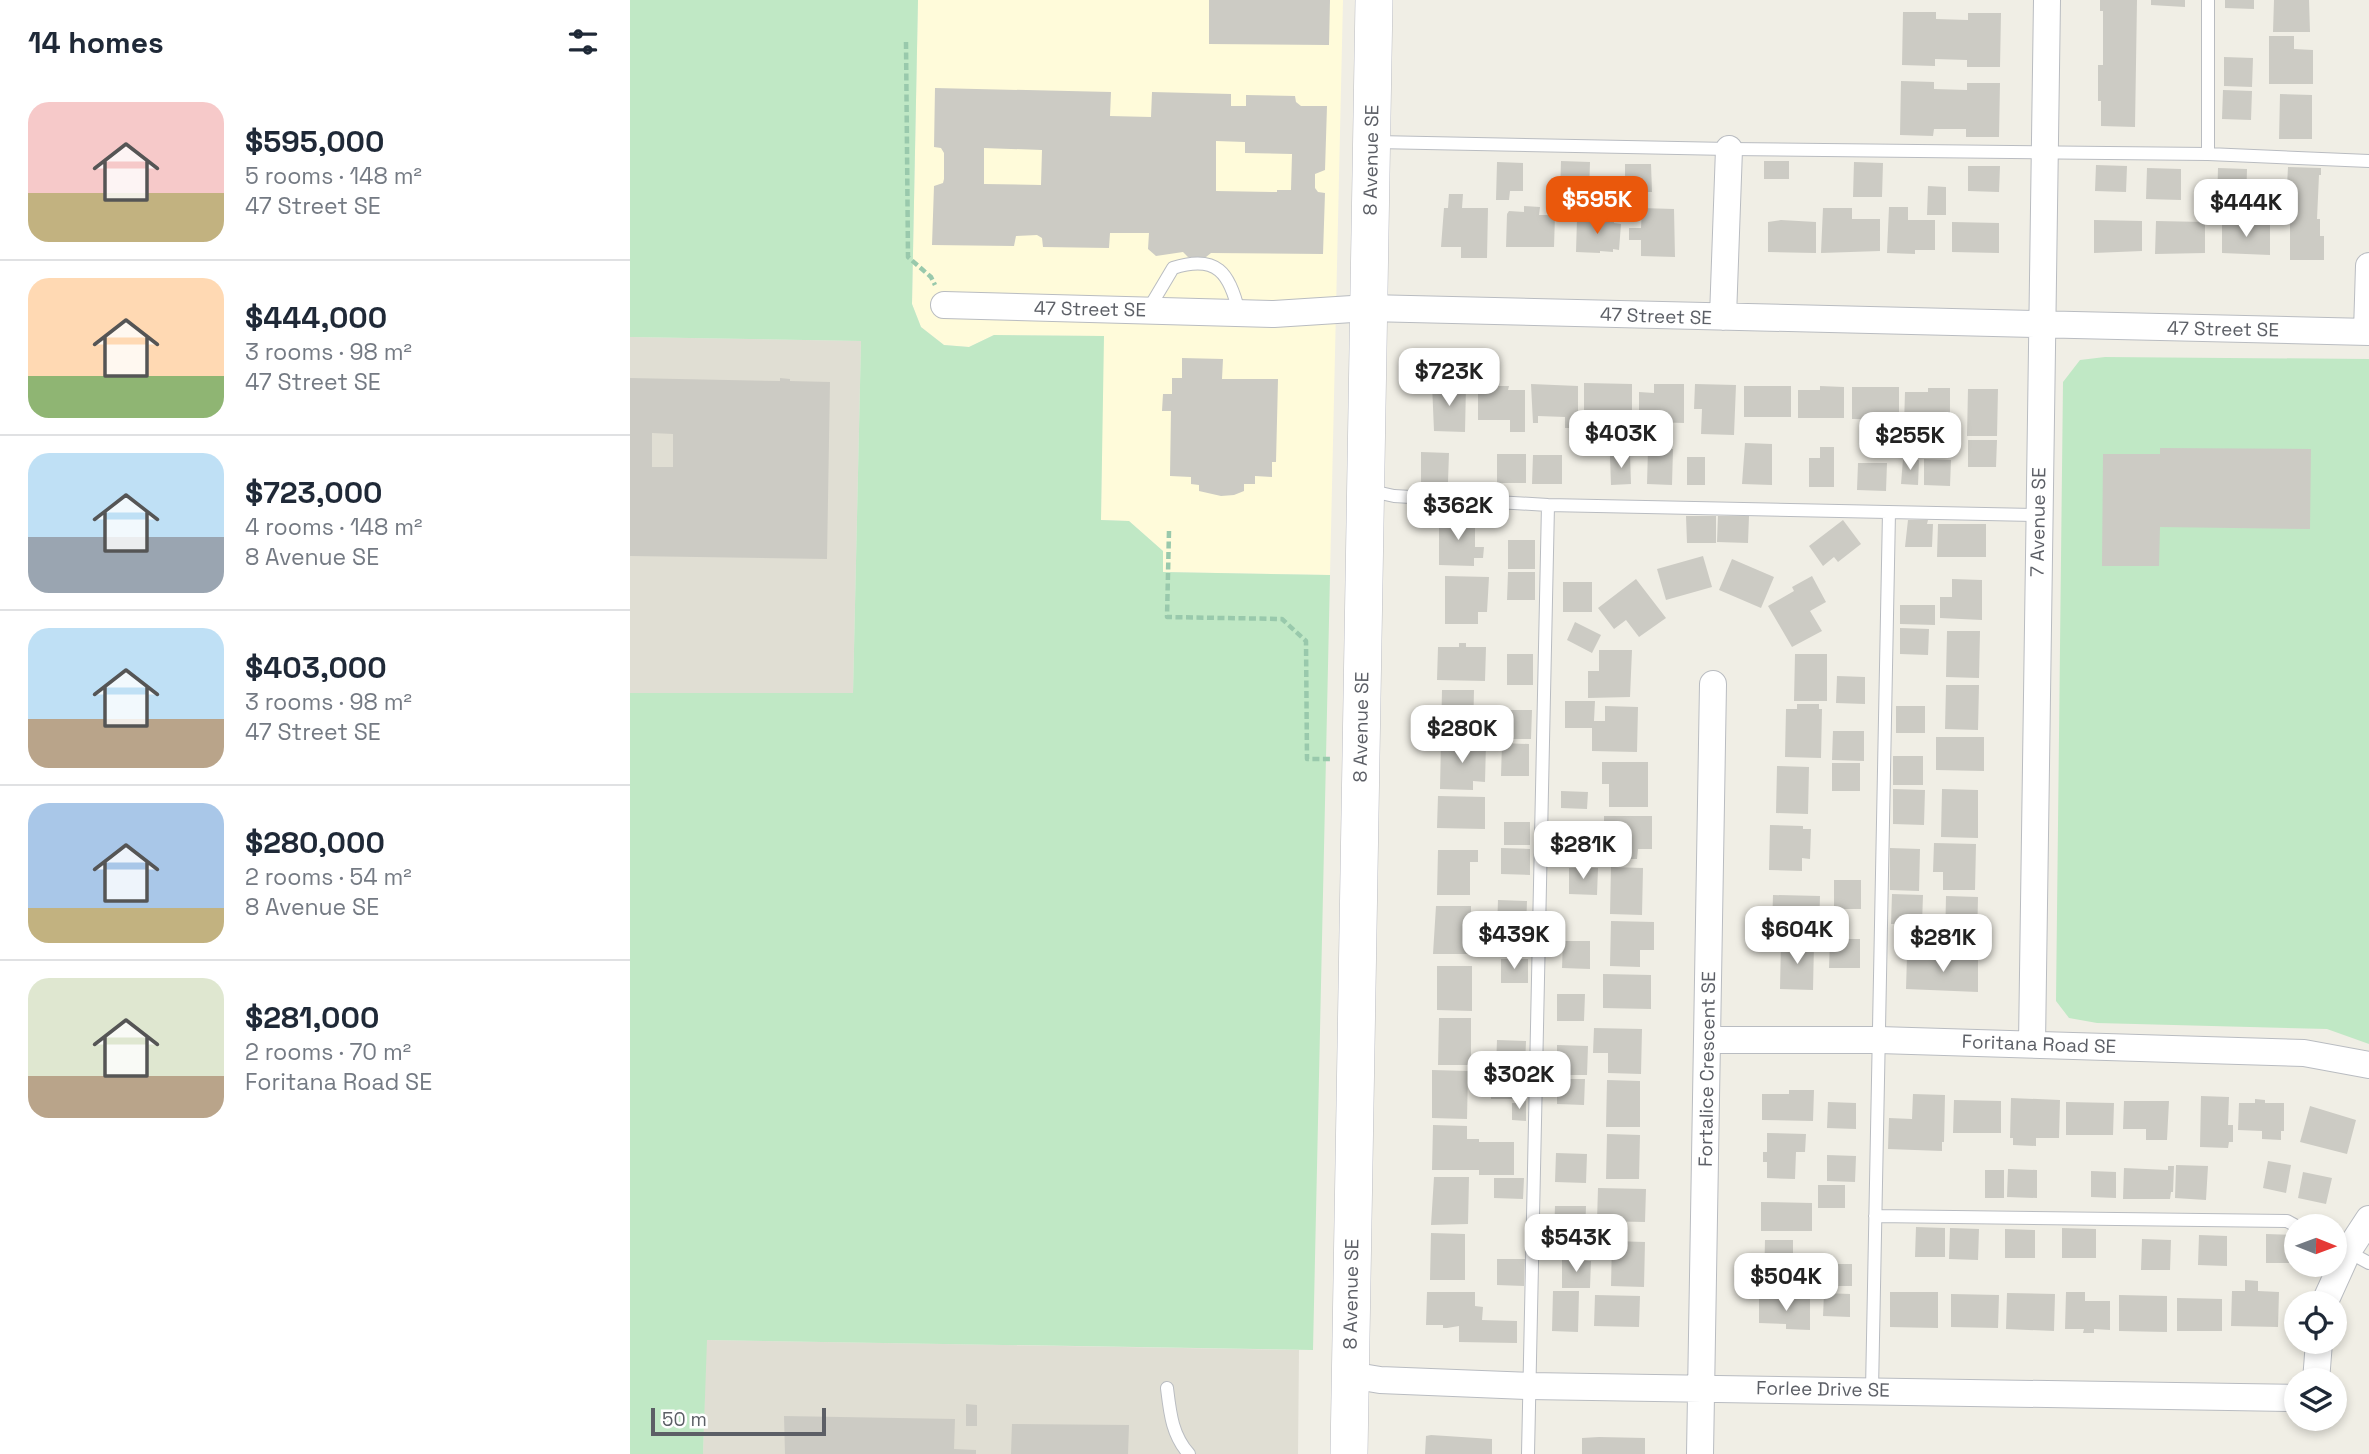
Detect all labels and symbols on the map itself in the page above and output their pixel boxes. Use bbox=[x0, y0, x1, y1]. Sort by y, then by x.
street label: 8 Avenue SE bbox=[1358, 104, 1384, 216]
pin: $595K bbox=[1548, 176, 1646, 236]
pin: $444K bbox=[2197, 180, 2295, 239]
street label: 47 Street SE bbox=[1034, 296, 1146, 322]
street label: 47 Street SE bbox=[1600, 302, 1712, 330]
street label: 47 Street SE bbox=[2167, 316, 2279, 342]
pin: $723K bbox=[1400, 348, 1498, 408]
pin: $403K bbox=[1572, 410, 1670, 470]
pin: $255K bbox=[1861, 412, 1959, 472]
street label: 7 Avenue SE bbox=[2025, 467, 2051, 577]
pin: $362K bbox=[1409, 482, 1507, 542]
street label: 8 Avenue SE bbox=[1348, 671, 1374, 783]
pin: $280K bbox=[1413, 706, 1511, 765]
pin: $281K bbox=[1534, 822, 1632, 881]
pin: $604K bbox=[1748, 906, 1846, 966]
pin: $439K bbox=[1465, 912, 1563, 971]
pin: $281K bbox=[1894, 914, 1992, 974]
street label: Fortalice Crescent SE bbox=[1693, 971, 1721, 1167]
street label: Foritana Road SE bbox=[1961, 1029, 2117, 1059]
pin: $302K bbox=[1470, 1052, 1568, 1111]
pin: $543K bbox=[1527, 1214, 1625, 1274]
north arrow bbox=[2284, 1214, 2347, 1278]
street label: 8 Avenue SE bbox=[1338, 1238, 1364, 1350]
pin: $504K bbox=[1737, 1254, 1835, 1313]
street label: Forlee Drive SE bbox=[1756, 1375, 1890, 1403]
scale bar bbox=[651, 1405, 826, 1437]

